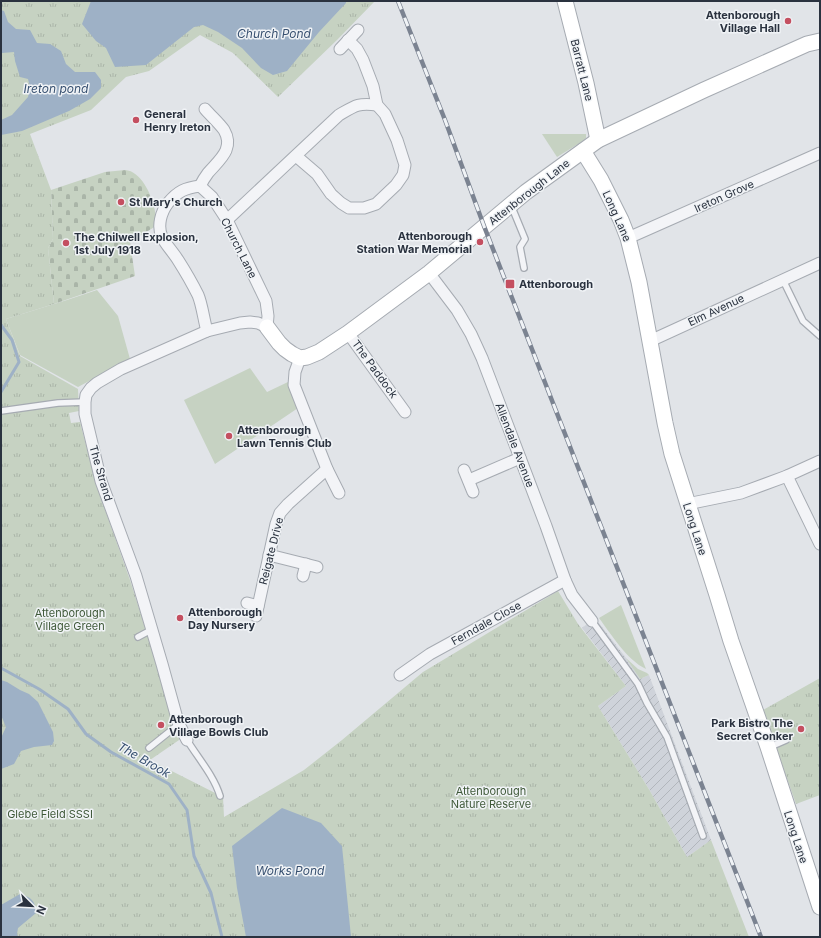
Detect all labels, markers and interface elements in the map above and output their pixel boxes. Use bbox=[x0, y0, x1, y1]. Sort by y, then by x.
place label: Attenborough Village Hall bbox=[706, 8, 780, 35]
marker: Attenborough Village Hall bbox=[783, 16, 793, 26]
water label: Church Pond bbox=[237, 26, 312, 41]
street label: Barratt Lane bbox=[568, 38, 596, 102]
water label: Ireton pond bbox=[24, 81, 89, 96]
place label: General Henry Ireton bbox=[144, 107, 211, 134]
marker: General Henry Ireton bbox=[131, 115, 141, 125]
street label: Attenborough Lane bbox=[486, 156, 572, 228]
street label: Ireton Grove bbox=[692, 177, 756, 215]
street label: Long Lane bbox=[600, 188, 634, 244]
place label: St Mary's Church bbox=[129, 195, 223, 209]
marker: St Mary's Church bbox=[116, 197, 126, 207]
street label: Church Lane bbox=[218, 215, 260, 281]
place label: Attenborough Station War Memorial bbox=[356, 229, 472, 256]
place label: The Chilwell Explosion, 1st July 1918 bbox=[74, 230, 199, 257]
marker: Attenborough Station War Memorial bbox=[475, 237, 485, 247]
marker: The Chilwell Explosion, 1st July 1918 bbox=[61, 238, 71, 248]
place label: Attenborough bbox=[519, 277, 593, 291]
marker: Attenborough bbox=[504, 278, 516, 290]
street label: Elm Avenue bbox=[686, 291, 746, 329]
street label: The Paddock bbox=[349, 337, 401, 401]
street label: Allendale Avenue bbox=[492, 401, 538, 489]
place label: Attenborough Lawn Tennis Club bbox=[237, 423, 332, 450]
marker: Attenborough Lawn Tennis Club bbox=[224, 431, 234, 441]
street label: The Strand bbox=[86, 444, 116, 502]
street label: Long Lane bbox=[680, 501, 710, 557]
street label: Reigate Drive bbox=[256, 516, 286, 586]
street label: Ferndale Close bbox=[449, 598, 523, 648]
place label: Attenborough Day Nursery bbox=[188, 605, 262, 632]
park label: Attenborough Village Green bbox=[35, 606, 105, 633]
marker: Attenborough Day Nursery bbox=[175, 613, 185, 623]
place label: Attenborough Village Bowls Club bbox=[169, 712, 269, 739]
place label: Park Bistro The Secret Conker bbox=[711, 716, 794, 743]
marker: Attenborough Village Bowls Club bbox=[156, 720, 166, 730]
marker: Park Bistro The Secret Conker bbox=[796, 724, 806, 734]
water label: The Brook bbox=[115, 738, 174, 781]
park label: Attenborough Nature Reserve bbox=[451, 784, 531, 811]
park label: Glebe Field SSSI bbox=[7, 807, 93, 821]
street label: Long Lane bbox=[781, 809, 811, 865]
water label: Works Pond bbox=[256, 863, 325, 878]
north arrow bbox=[12, 886, 52, 926]
text: N bbox=[33, 903, 49, 917]

